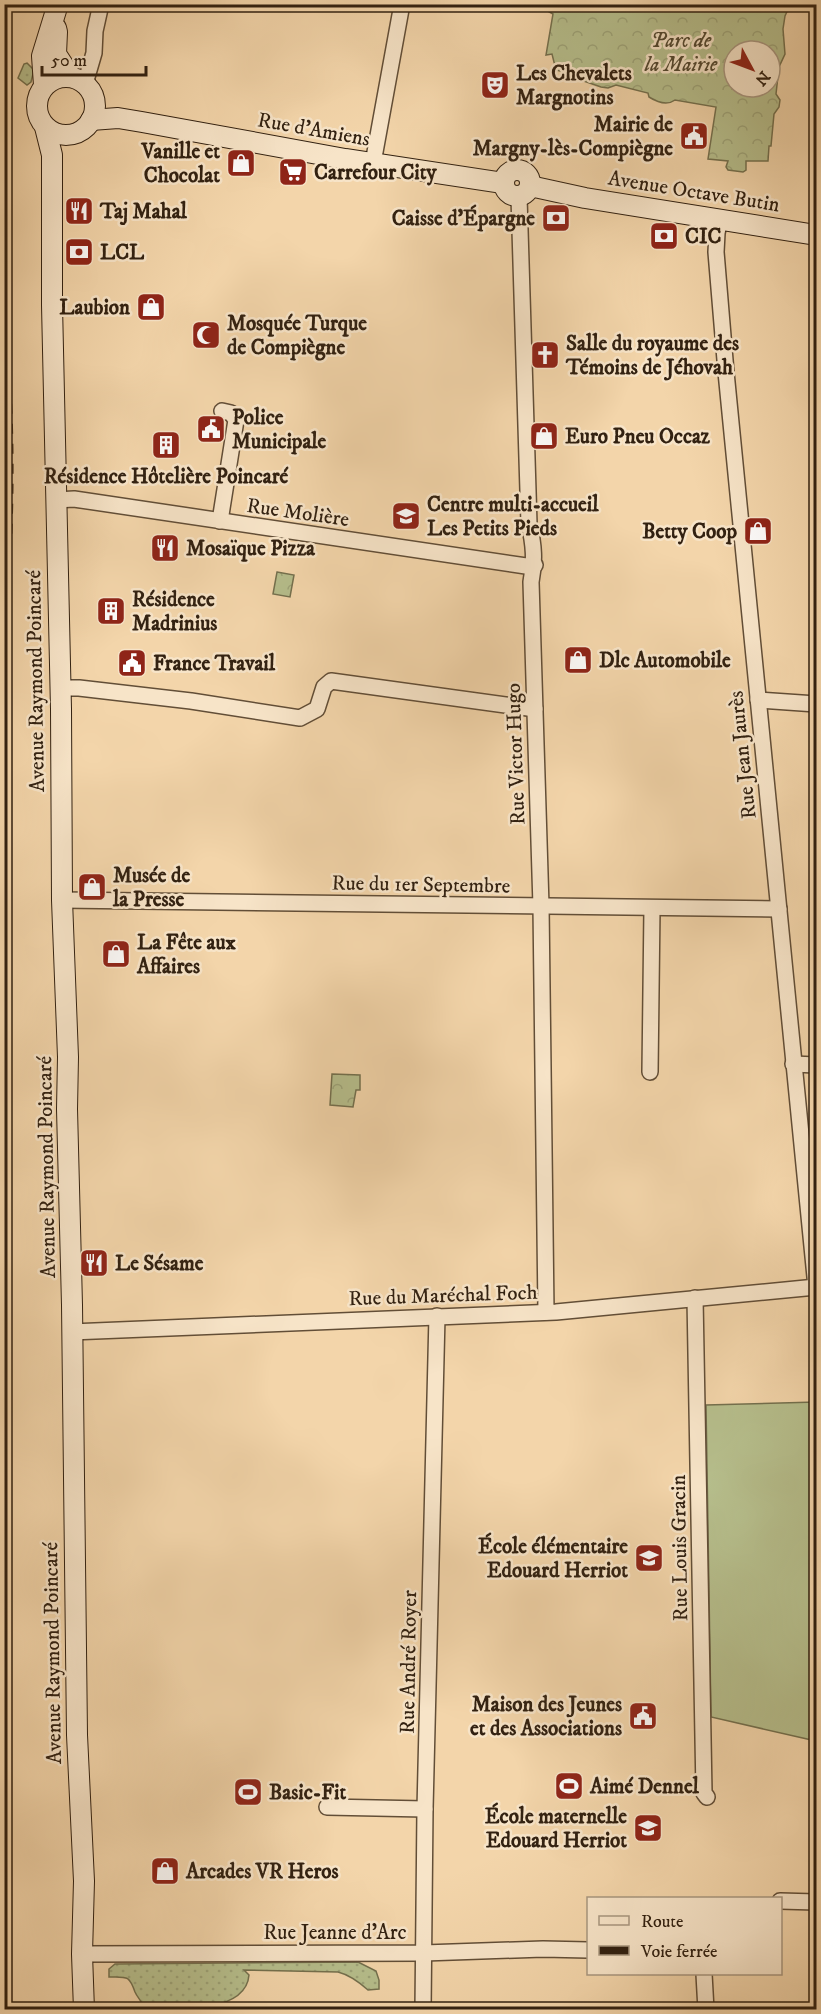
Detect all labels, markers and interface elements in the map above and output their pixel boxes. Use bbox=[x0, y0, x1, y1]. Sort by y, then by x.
park label: Parc de la Mairie bbox=[644, 28, 718, 78]
scale bar bbox=[42, 39, 146, 77]
north arrow bbox=[722, 39, 782, 99]
text: 50 m bbox=[51, 50, 87, 72]
place label: Les Chevalets Margnotins bbox=[516, 61, 632, 111]
text: N bbox=[751, 67, 774, 90]
theatre icon: Les Chevalets Margnotins bbox=[479, 69, 511, 101]
street label: Rue d'Amiens bbox=[256, 107, 372, 153]
place label: Mairie de Margny-lès-Compiègne bbox=[473, 112, 673, 162]
public building icon: Mairie de Margny-lès-Compiègne bbox=[678, 120, 710, 152]
place label: Vanille et Chocolat bbox=[141, 139, 220, 189]
shop icon: Vanille et Chocolat bbox=[225, 147, 257, 179]
supermarket icon: Carrefour City bbox=[277, 156, 309, 188]
place label: Carrefour City bbox=[314, 160, 437, 186]
street label: Avenue Octave Butin bbox=[606, 166, 782, 218]
restaurant icon: Taj Mahal bbox=[63, 195, 95, 227]
place label: Taj Mahal bbox=[99, 199, 188, 226]
bank icon: Caisse d'Épargne bbox=[540, 202, 572, 234]
place label: Caisse d'Épargne bbox=[392, 204, 535, 232]
bank icon: CIC bbox=[648, 220, 680, 252]
place label: CIC bbox=[685, 224, 721, 250]
bank icon: LCL bbox=[63, 236, 95, 268]
place label: LCL bbox=[100, 240, 145, 266]
shop icon: Laubion bbox=[135, 291, 167, 323]
place label: Laubion bbox=[59, 295, 131, 321]
place label: Mosquée Turque de Compiègne bbox=[227, 311, 367, 361]
mosque icon: Mosquée Turque de Compiègne bbox=[190, 319, 222, 351]
place label: Salle du royaume des Témoins de Jéhovah bbox=[565, 331, 739, 381]
church icon: Salle du royaume des Témoins de Jéhovah bbox=[529, 339, 561, 371]
place label: Police Municipale bbox=[232, 405, 327, 455]
public building icon: Police Municipale bbox=[195, 413, 227, 445]
shop icon: Euro Pneu Occaz bbox=[528, 420, 560, 452]
place label: Euro Pneu Occaz bbox=[565, 424, 711, 450]
building icon: Résidence Hôtelière Poincaré bbox=[150, 429, 182, 461]
place label: Résidence Hôtelière Poincaré bbox=[44, 464, 289, 490]
place label: Centre multi-accueil Les Petits Pieds bbox=[427, 492, 599, 542]
street label: Rue Molière bbox=[245, 493, 351, 533]
school or university icon: Centre multi-accueil Les Petits Pieds bbox=[390, 500, 422, 532]
shop icon: Betty Coop bbox=[742, 515, 774, 547]
place label: Betty Coop bbox=[642, 519, 737, 545]
restaurant icon: Mosaïque Pizza bbox=[149, 532, 181, 564]
place label: Mosaïque Pizza bbox=[186, 536, 316, 562]
street label: Avenue Raymond Poincaré bbox=[21, 569, 51, 792]
place label: Résidence Madrinius bbox=[132, 587, 217, 637]
building icon: Résidence Madrinius bbox=[95, 595, 127, 627]
shop icon: Dlc Automobile bbox=[562, 644, 594, 676]
public building icon: France Travail bbox=[116, 647, 148, 679]
place label: Dlc Automobile bbox=[599, 648, 731, 674]
place label: France Travail bbox=[153, 651, 276, 677]
street label: Rue Victor Hugo bbox=[501, 683, 531, 825]
street label: Rue Jean Jaurès bbox=[723, 689, 763, 820]
place label: Musée de la Presse bbox=[112, 863, 190, 913]
street label: Rue du 1er Septembre bbox=[331, 870, 511, 900]
shop icon: Musée de la Presse bbox=[76, 871, 108, 903]
place label: La Fête aux Affaires bbox=[136, 930, 237, 980]
shop icon: La Fête aux Affaires bbox=[100, 938, 132, 970]
street label: Avenue Raymond Poincaré bbox=[32, 1055, 62, 1278]
restaurant icon: Le Sésame bbox=[78, 1247, 110, 1279]
place label: Le Sésame bbox=[115, 1251, 204, 1277]
street label: Rue du Maréchal Foch bbox=[348, 1280, 538, 1312]
street label: Rue Louis Gracin bbox=[666, 1474, 694, 1621]
place label: École élémentaire Edouard Herriot bbox=[478, 1532, 628, 1584]
street label: Avenue Raymond Poincaré bbox=[38, 1541, 68, 1764]
school or university icon: École élémentaire Edouard Herriot bbox=[633, 1542, 665, 1574]
street label: Rue André Royer bbox=[395, 1590, 423, 1734]
place label: Maison des Jeunes et des Associations bbox=[470, 1692, 622, 1742]
public building icon: Maison des Jeunes et des Associations bbox=[627, 1700, 659, 1732]
sports icon: Aimé Dennel bbox=[553, 1770, 585, 1802]
place label: Aimé Dennel bbox=[589, 1774, 700, 1800]
sports icon: Basic-Fit bbox=[232, 1776, 264, 1808]
place label: Basic-Fit bbox=[269, 1780, 346, 1806]
place label: École maternelle Edouard Herriot bbox=[485, 1802, 627, 1854]
school or university icon: École maternelle Edouard Herriot bbox=[632, 1812, 664, 1844]
shop icon: Arcades VR Heros bbox=[149, 1855, 181, 1887]
place label: Arcades VR Heros bbox=[185, 1859, 339, 1885]
legend bbox=[587, 1897, 782, 1975]
text: Route bbox=[641, 1911, 684, 1933]
street label: Rue Jeanne d'Arc bbox=[263, 1920, 407, 1946]
text: Voie ferrée bbox=[640, 1941, 718, 1963]

